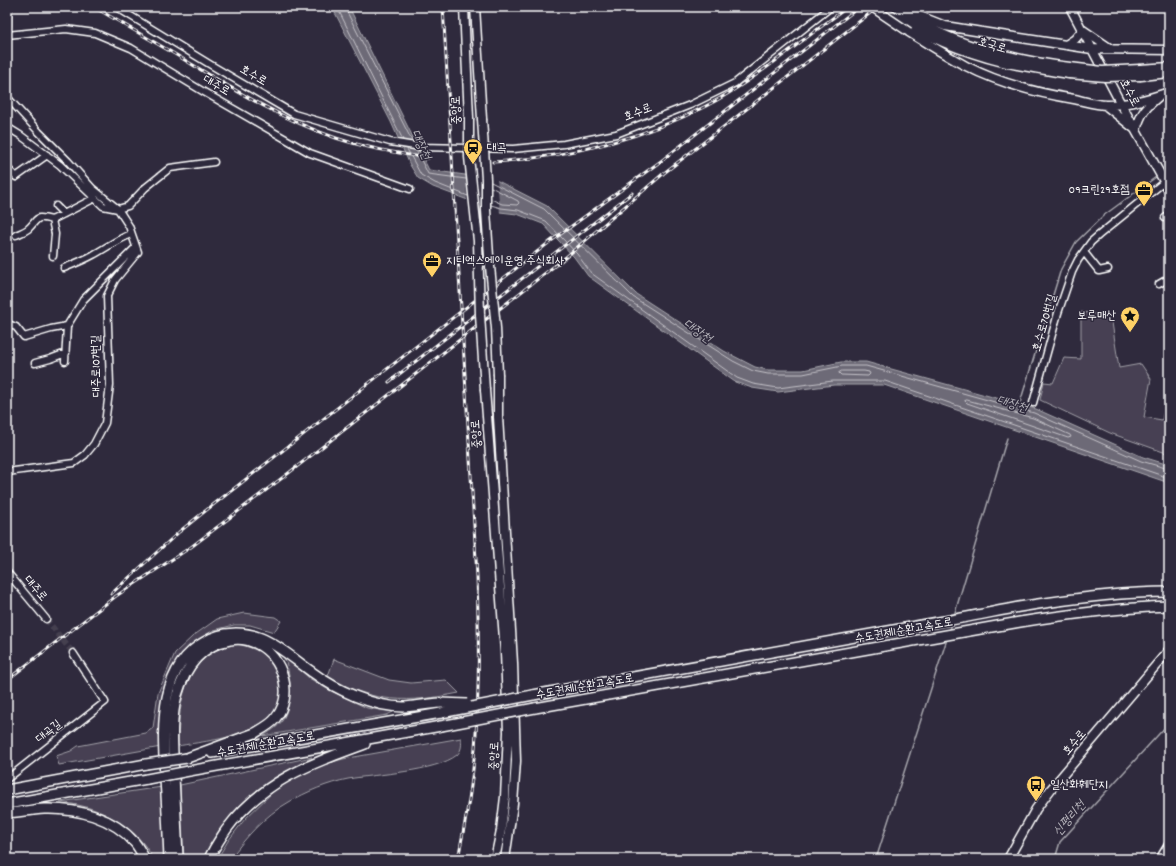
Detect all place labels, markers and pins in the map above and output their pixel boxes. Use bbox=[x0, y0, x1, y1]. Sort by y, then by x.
station icon: 대곡 bbox=[462, 137, 484, 165]
place label: 대곡 bbox=[487, 140, 507, 157]
office icon: 09크린29호점 bbox=[1133, 179, 1155, 207]
place label: 09크린29호점 bbox=[1069, 182, 1130, 199]
office icon: 지티엑스에이운영 주식회사 bbox=[421, 250, 443, 278]
place label: 지티엑스에이운영 주식회사 bbox=[446, 253, 565, 270]
place icon: 보루매산 bbox=[1119, 305, 1141, 333]
place label: 보루매산 bbox=[1077, 308, 1116, 325]
bus stop icon: 일산화훼단지 bbox=[1025, 774, 1047, 802]
place label: 일산화훼단지 bbox=[1050, 777, 1108, 794]

